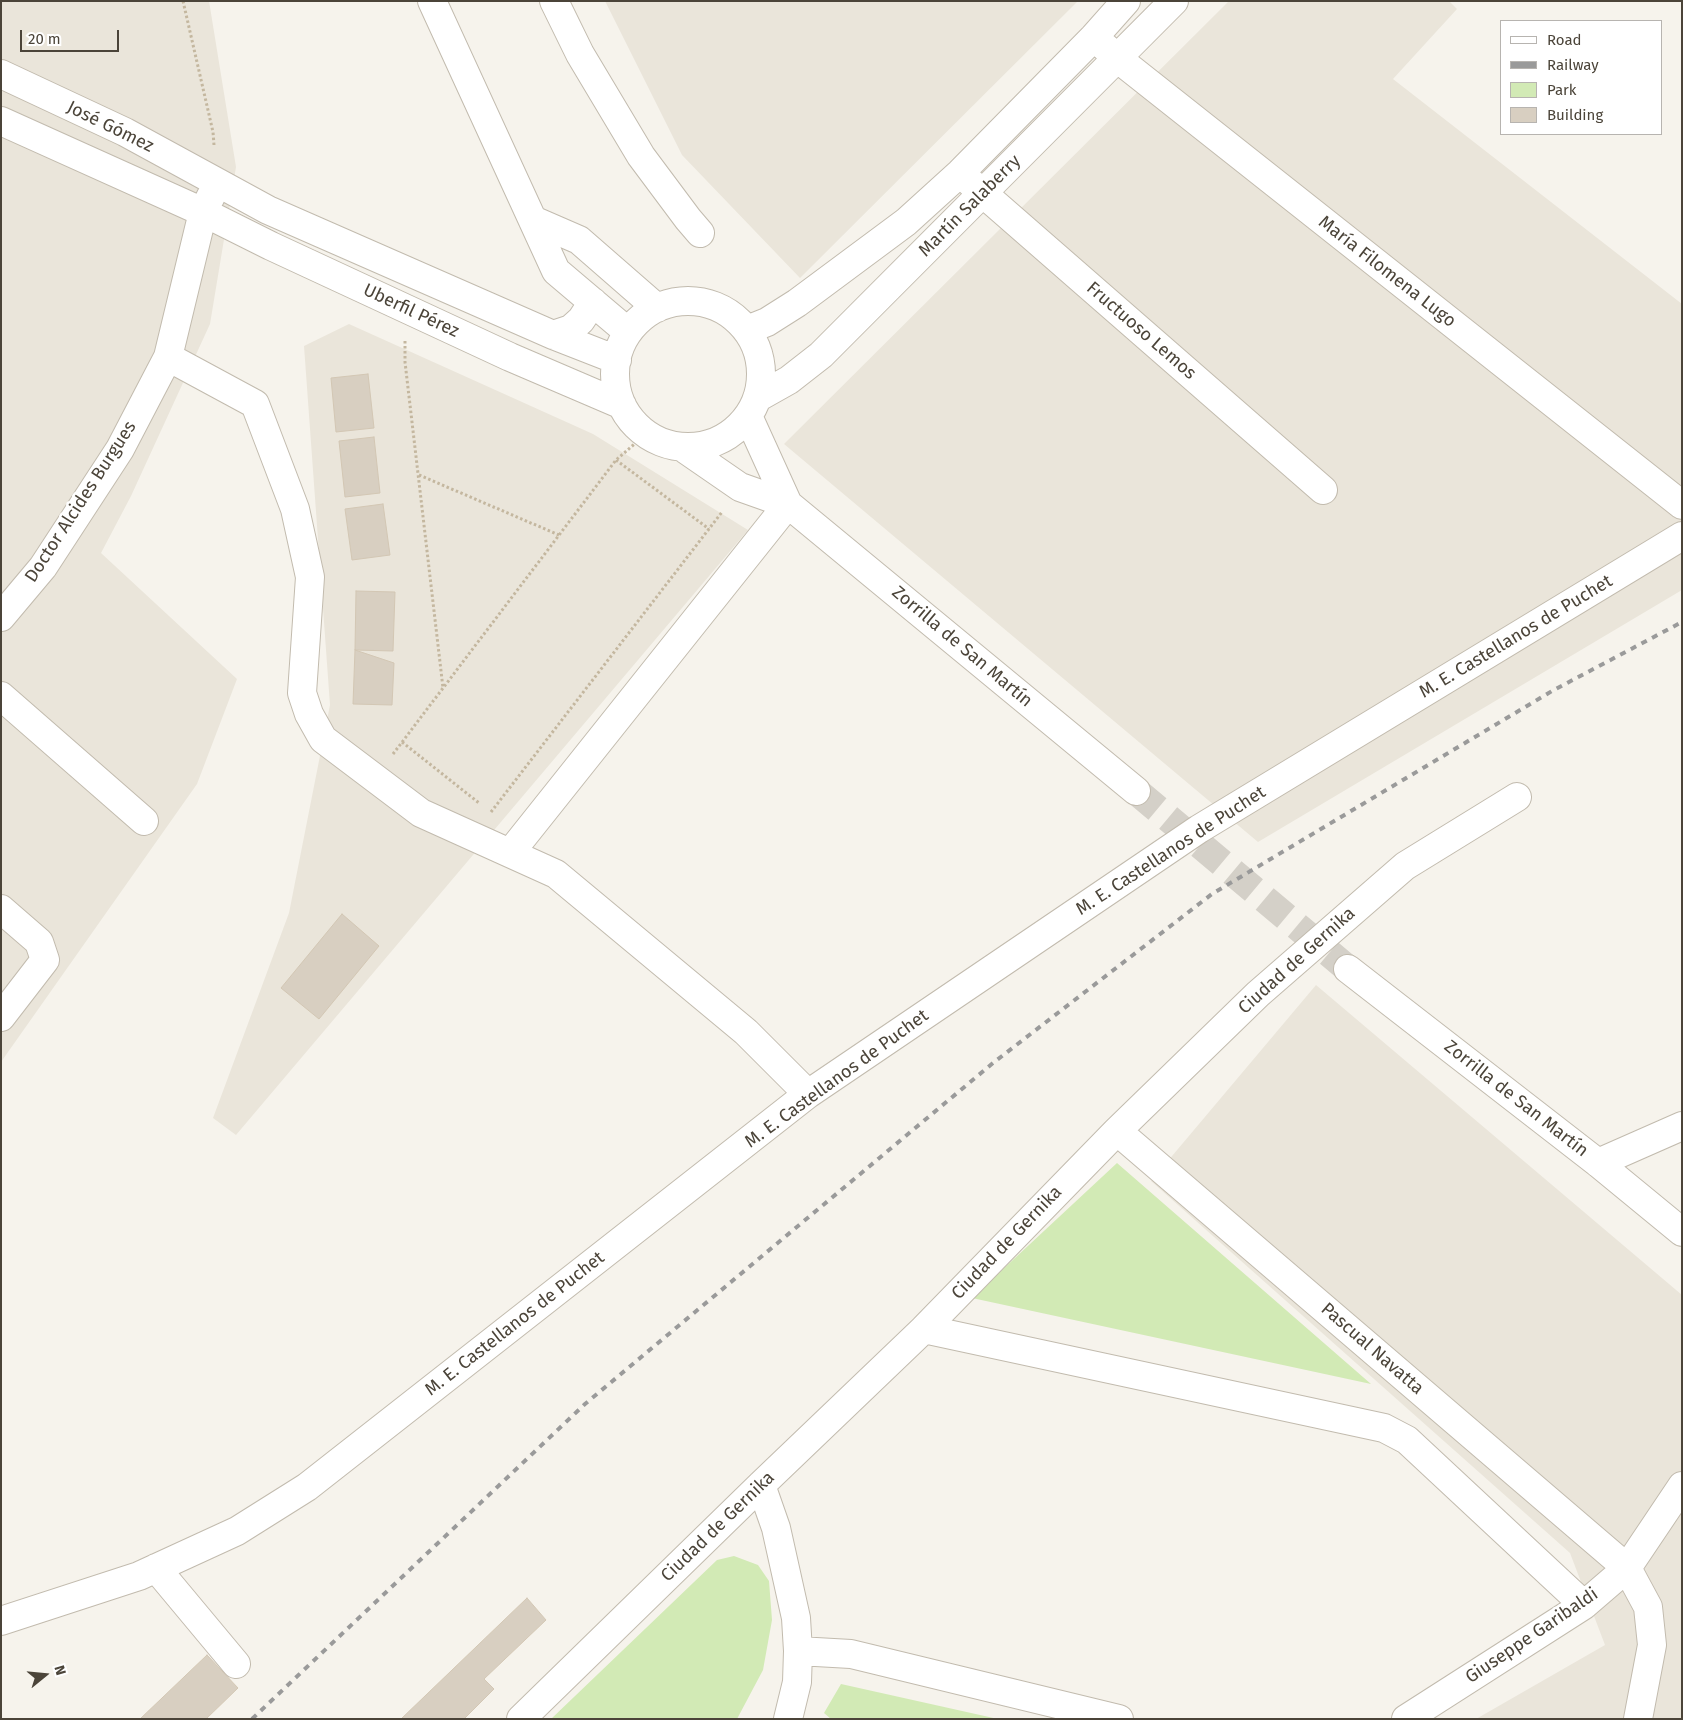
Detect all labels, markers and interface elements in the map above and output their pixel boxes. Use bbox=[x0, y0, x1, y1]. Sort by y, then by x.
scale bar bbox=[22, 20, 121, 52]
legend bbox=[1500, 20, 1663, 135]
text: 20 m bbox=[28, 30, 61, 48]
text: Road bbox=[1547, 31, 1582, 49]
text: Railway bbox=[1547, 56, 1599, 74]
text: Park bbox=[1547, 81, 1577, 99]
street label: José Gómez bbox=[63, 97, 157, 157]
text: Building bbox=[1547, 106, 1603, 124]
street label: Martín Salaberry bbox=[915, 151, 1025, 261]
street label: María Filomena Lugo bbox=[1314, 212, 1460, 332]
street label: Fructuoso Lemos bbox=[1082, 278, 1200, 384]
street label: Uberfil Pérez bbox=[360, 279, 462, 343]
street label: Doctor Alcides Burgues bbox=[21, 417, 141, 587]
street label: M. E. Castellanos de Puchet bbox=[1416, 571, 1616, 703]
street label: Zorrilla de San Martín bbox=[887, 582, 1037, 712]
street label: M. E. Castellanos de Puchet bbox=[1072, 782, 1270, 920]
street label: Ciudad de Gernika bbox=[1234, 903, 1360, 1019]
street label: M. E. Castellanos de Puchet bbox=[741, 1005, 933, 1153]
street label: Zorrilla de San Martín bbox=[1440, 1036, 1592, 1162]
street label: Ciudad de Gernika bbox=[947, 1182, 1067, 1304]
street label: M. E. Castellanos de Puchet bbox=[421, 1247, 609, 1401]
street label: Pascual Navatta bbox=[1316, 1299, 1428, 1399]
street label: Ciudad de Gernika bbox=[657, 1467, 779, 1587]
street label: Giuseppe Garibaldi bbox=[1462, 1584, 1602, 1688]
north arrow bbox=[20, 1650, 70, 1700]
text: N bbox=[50, 1664, 69, 1677]

